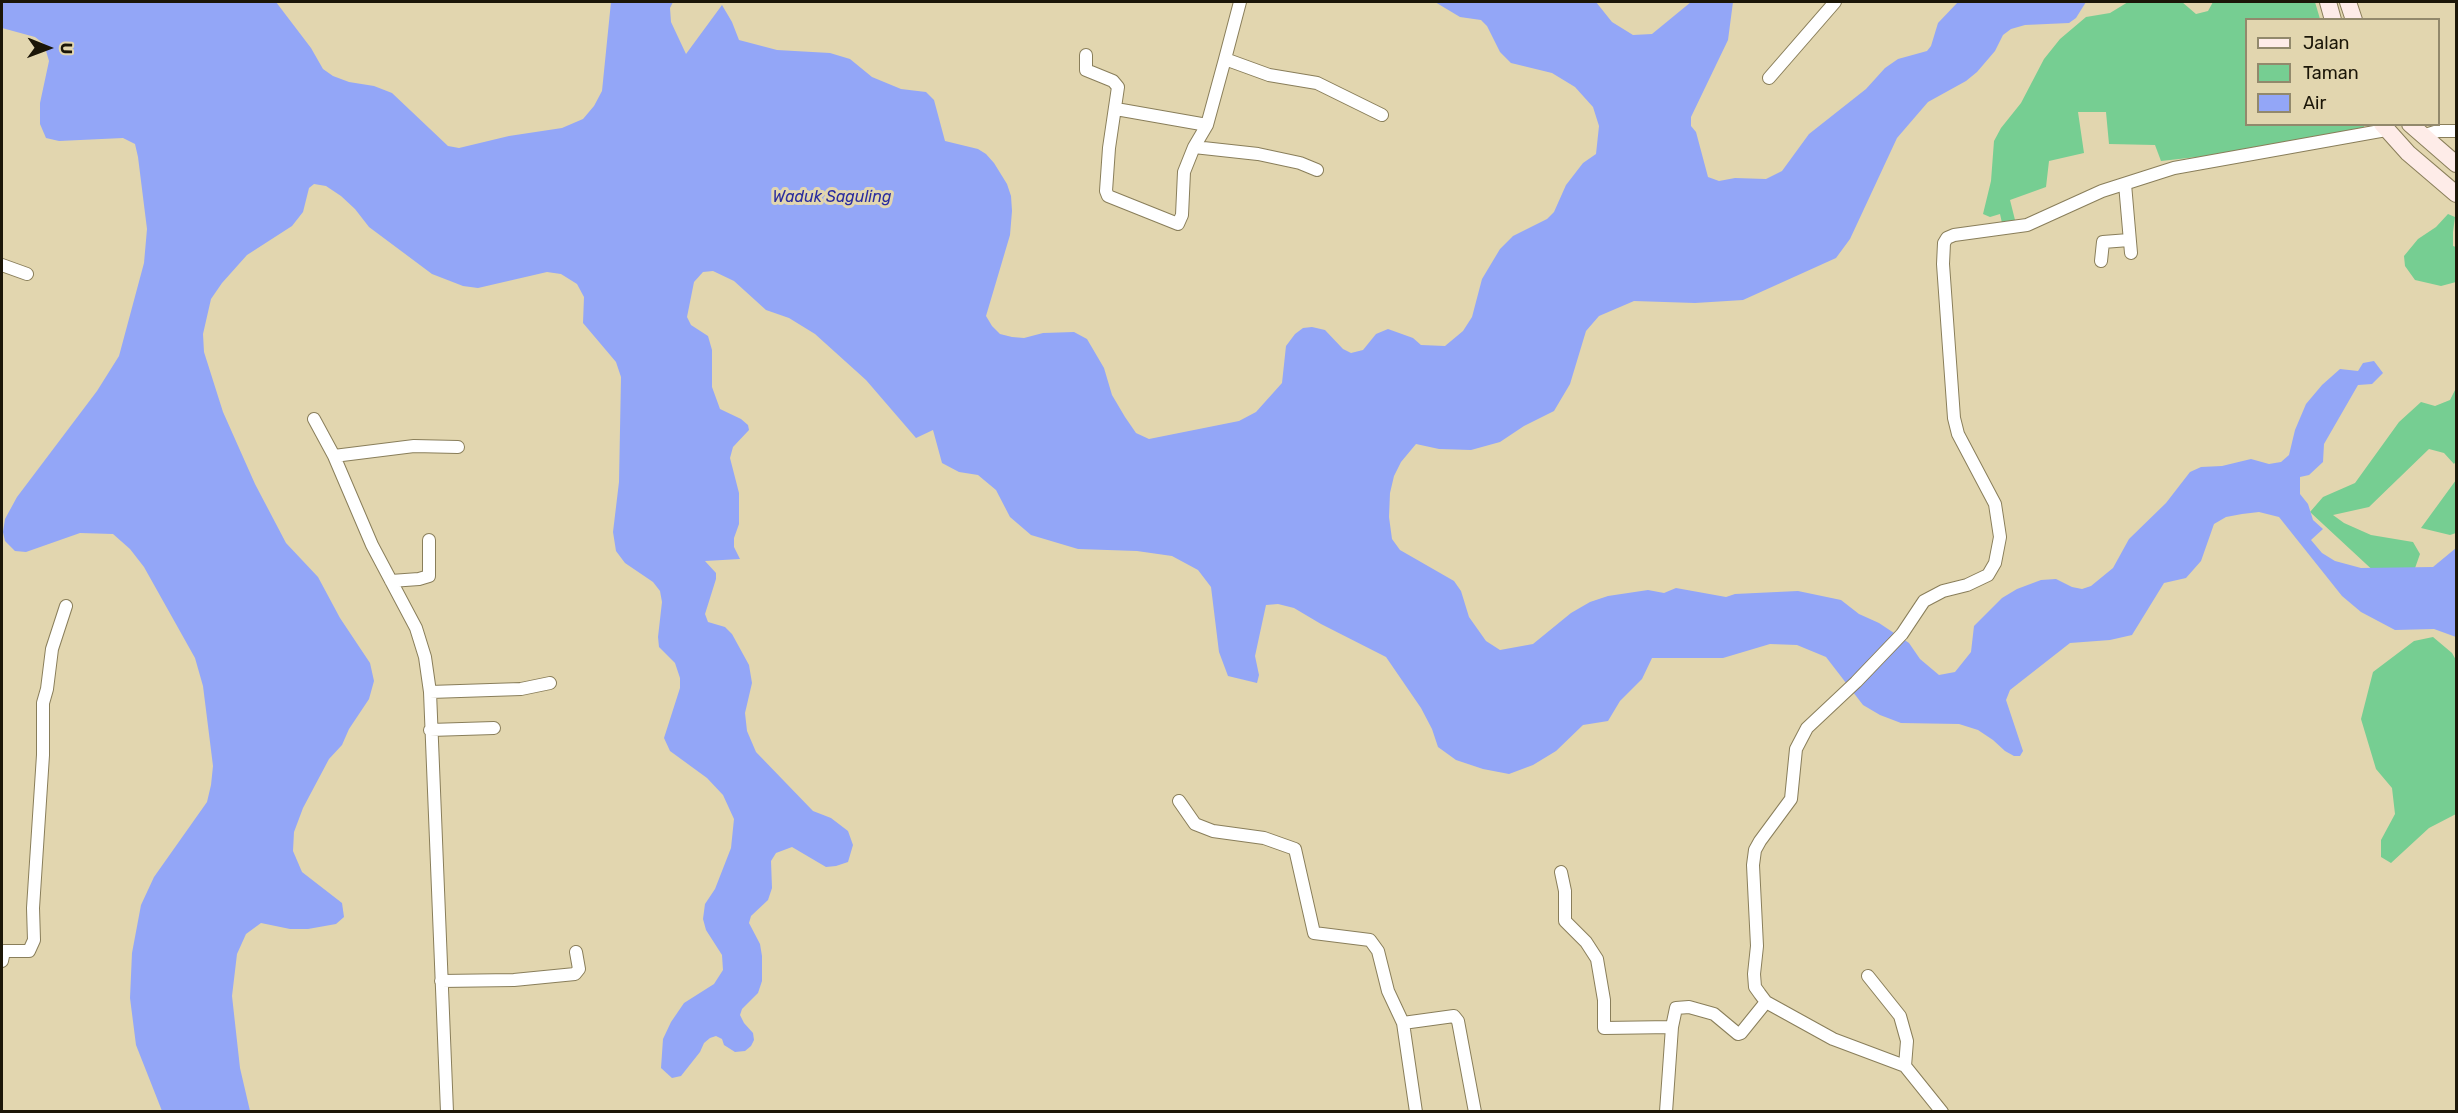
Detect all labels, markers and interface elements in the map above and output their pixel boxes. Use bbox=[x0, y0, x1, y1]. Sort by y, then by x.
north arrow bbox=[18, 18, 78, 78]
legend bbox=[2245, 18, 2440, 126]
text: Jalan bbox=[2303, 32, 2350, 54]
text: U bbox=[57, 42, 76, 54]
text: Taman bbox=[2303, 62, 2359, 84]
text: Air bbox=[2303, 92, 2326, 114]
water label: Waduk Saguling bbox=[773, 187, 891, 207]

